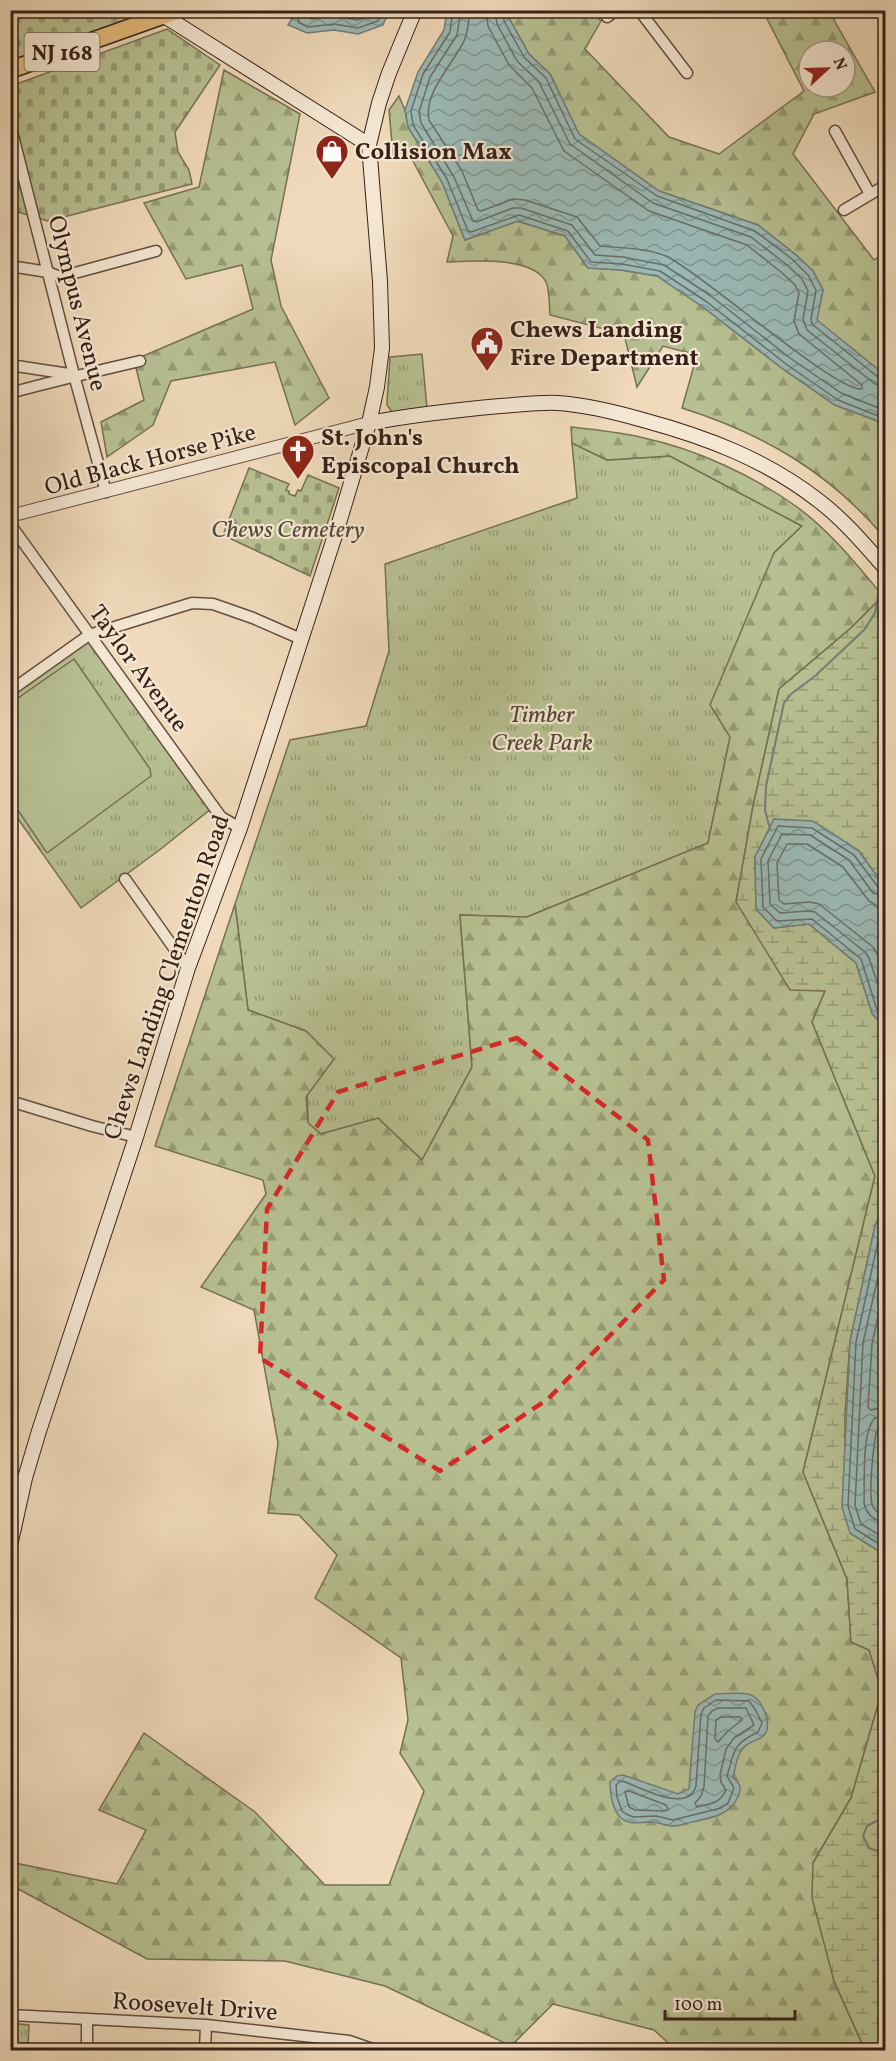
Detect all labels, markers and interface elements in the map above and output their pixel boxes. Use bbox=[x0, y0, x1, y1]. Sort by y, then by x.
road number: NJ 168 bbox=[25, 33, 100, 71]
north arrow bbox=[797, 39, 857, 99]
text: N bbox=[827, 55, 852, 74]
shop icon: Collision Max bbox=[314, 133, 350, 180]
place label: Collision Max bbox=[355, 136, 512, 170]
street label: Olympus Avenue bbox=[38, 212, 114, 395]
place label: Chews Landing Fire Department bbox=[510, 314, 699, 376]
public building icon: Chews Landing Fire Department bbox=[469, 325, 505, 372]
street label: Old Black Horse Pike bbox=[41, 416, 260, 506]
place label: St. John's Episcopal Church bbox=[321, 422, 520, 484]
church icon: St. John's Episcopal Church bbox=[280, 433, 316, 480]
park label: Chews Cemetery bbox=[211, 514, 365, 548]
street label: Taylor Avenue bbox=[80, 598, 195, 740]
park label: Timber Creek Park bbox=[491, 699, 593, 761]
street label: Chews Landing Clementon Road bbox=[96, 810, 240, 1145]
scale bar bbox=[665, 1983, 796, 2021]
street label: Roosevelt Drive bbox=[111, 1985, 279, 2031]
text: 100 m bbox=[674, 1993, 723, 2018]

